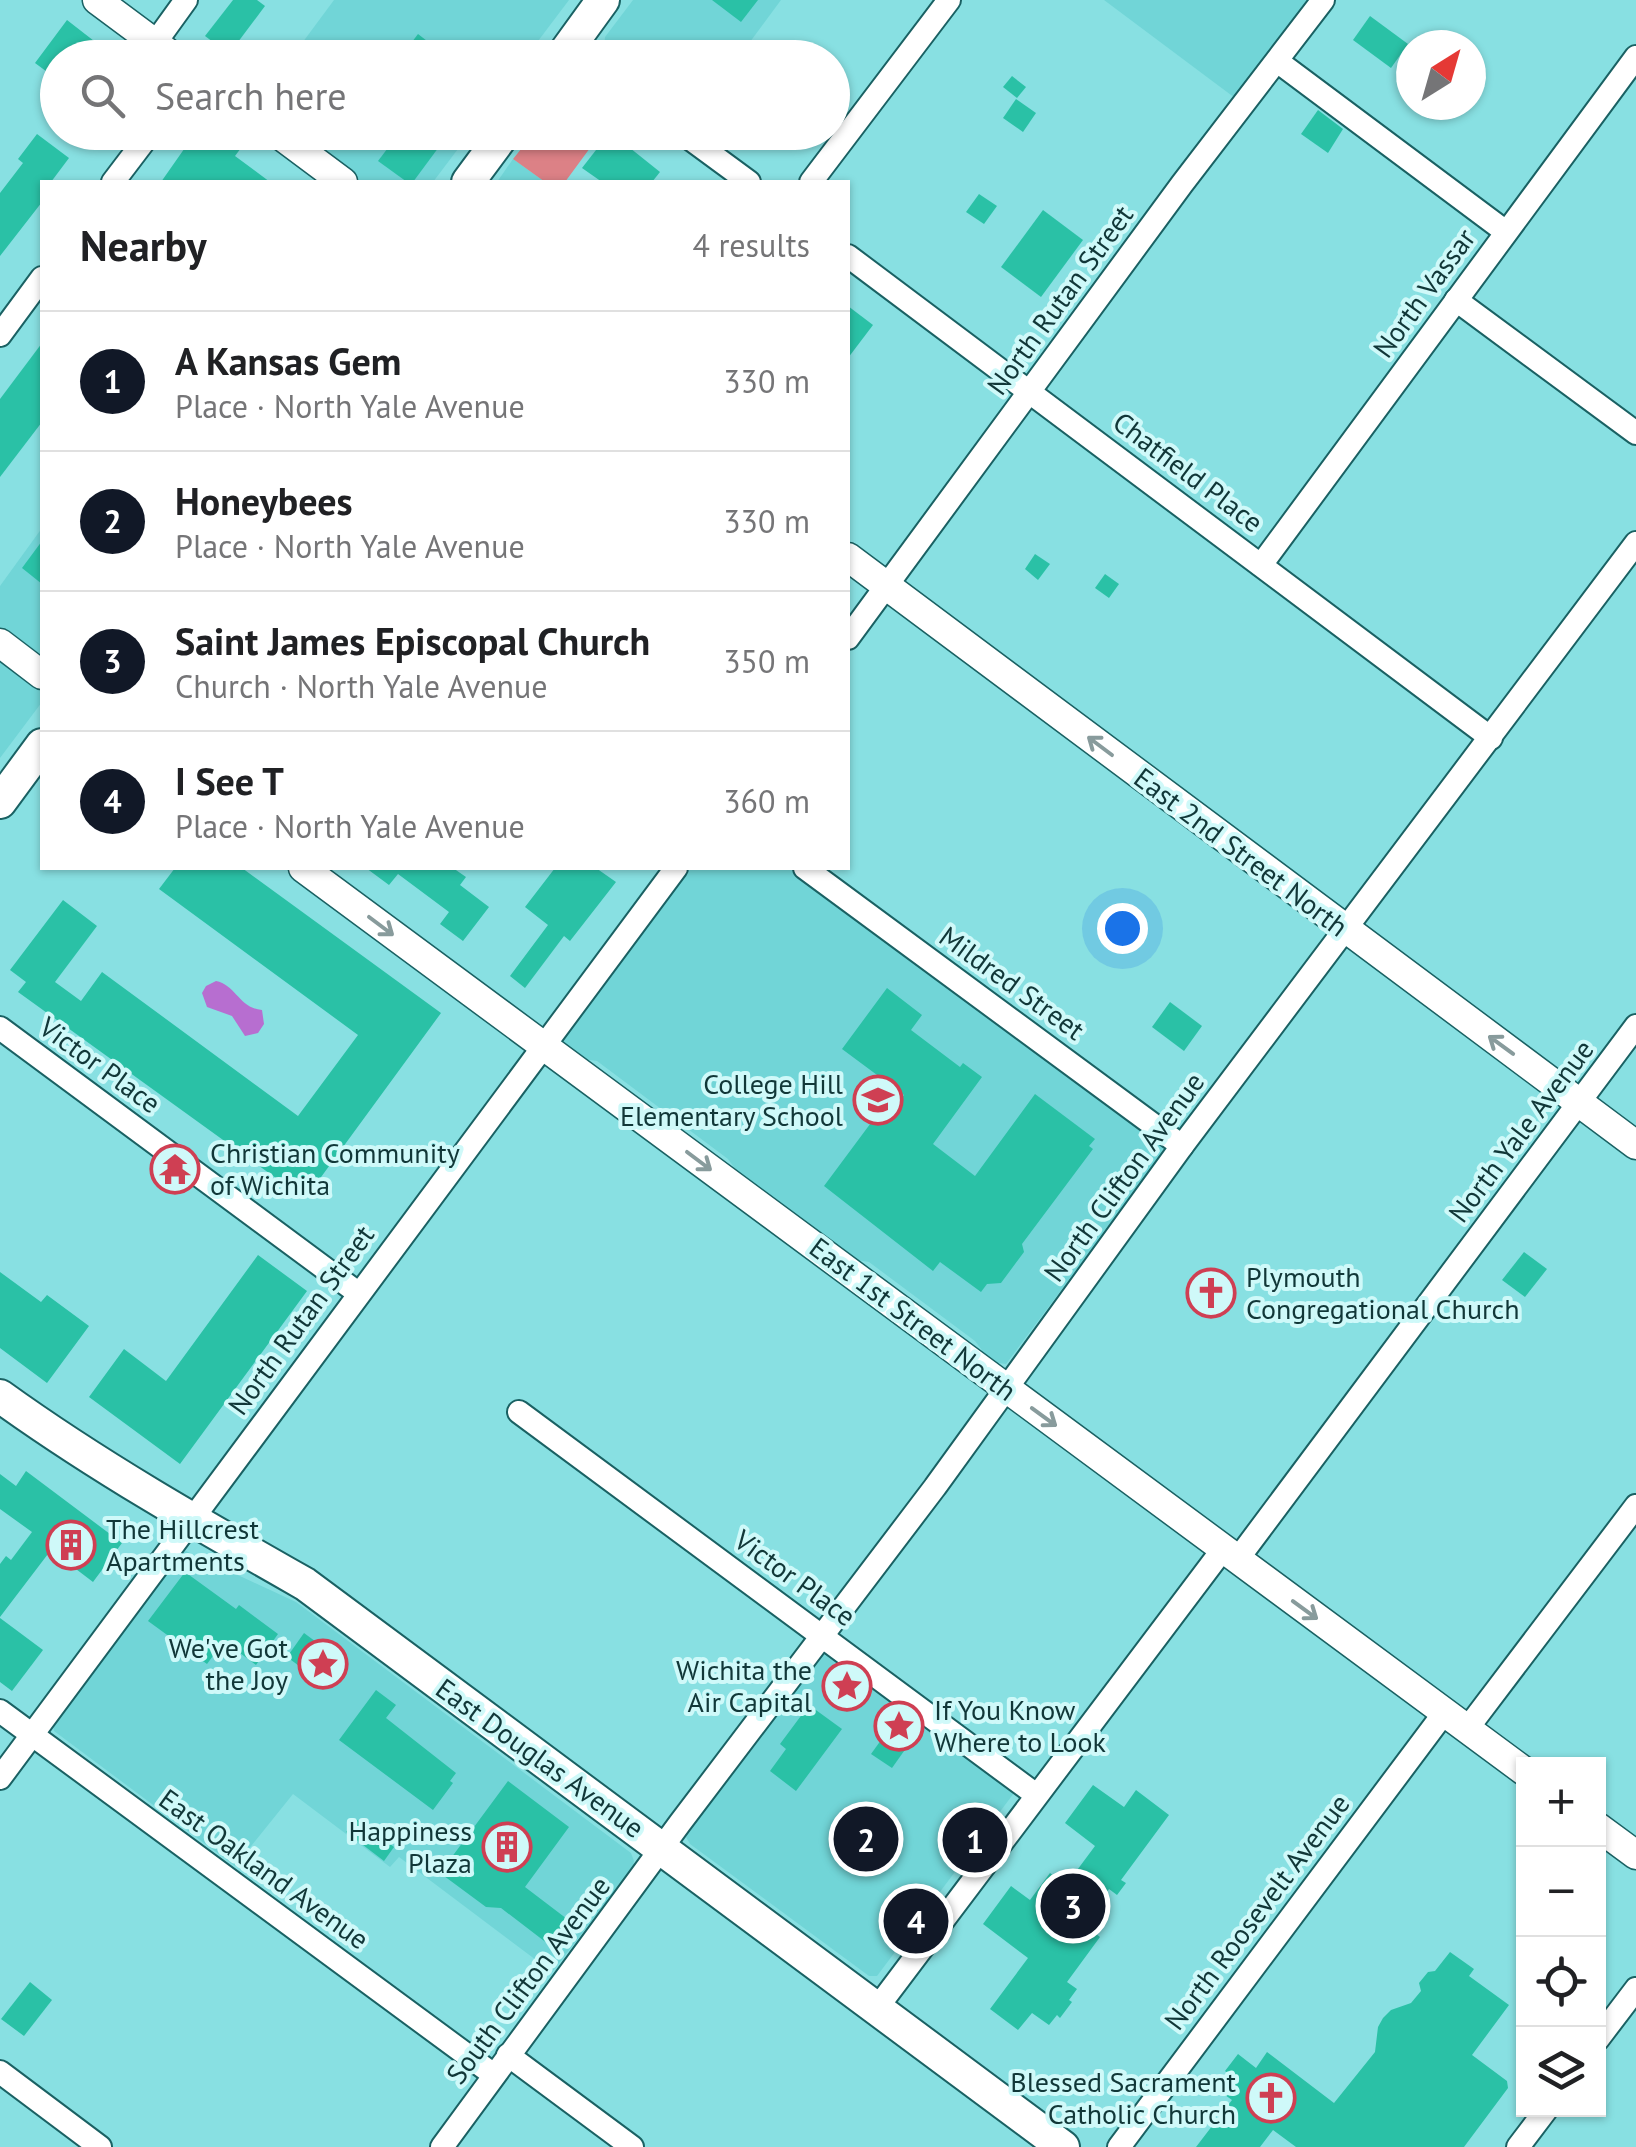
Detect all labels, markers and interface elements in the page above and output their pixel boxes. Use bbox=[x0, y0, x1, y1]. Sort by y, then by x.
north arrow bbox=[1396, 30, 1486, 120]
search box bbox=[40, 40, 850, 150]
icon: search bbox=[75, 68, 130, 123]
text: Search here bbox=[155, 71, 347, 120]
street label: North Rutan Street bbox=[978, 197, 1141, 402]
text: Nearby bbox=[80, 218, 207, 273]
street label: North Vassar bbox=[1364, 220, 1483, 365]
text: 4 results bbox=[692, 224, 810, 266]
text: A Kansas Gem bbox=[175, 336, 401, 385]
text: 1 bbox=[103, 360, 122, 402]
text: 330 m bbox=[723, 360, 810, 402]
text: Place · North Yale Avenue bbox=[175, 385, 525, 427]
street label: Chatfield Place bbox=[1106, 403, 1271, 540]
text: Honeybees bbox=[175, 476, 353, 525]
text: 2 bbox=[103, 500, 122, 542]
text: 330 m bbox=[723, 500, 810, 542]
text: Place · North Yale Avenue bbox=[175, 525, 525, 567]
text: Saint James Episcopal Church bbox=[175, 616, 650, 665]
text: 3 bbox=[103, 640, 122, 682]
text: 350 m bbox=[723, 640, 810, 682]
text: Church · North Yale Avenue bbox=[175, 665, 547, 707]
one-way arrow bbox=[1087, 736, 1114, 757]
text: I See T bbox=[175, 756, 284, 805]
street label: East 2nd Street North bbox=[1127, 759, 1356, 944]
text: 4 bbox=[103, 780, 122, 822]
text: 360 m bbox=[723, 780, 810, 822]
text: Place · North Yale Avenue bbox=[175, 805, 525, 847]
your location bbox=[1097, 903, 1148, 954]
one-way arrow bbox=[367, 915, 394, 936]
street label: Mildred Street bbox=[932, 917, 1093, 1048]
street label: Victor Place bbox=[32, 1008, 168, 1121]
street label: North Yale Avenue bbox=[1440, 1032, 1601, 1230]
one-way arrow bbox=[1488, 1035, 1515, 1056]
place label: College Hill Elementary School bbox=[620, 1065, 843, 1134]
street label: North Clifton Avenue bbox=[1035, 1065, 1212, 1289]
school or university icon: College Hill Elementary School bbox=[852, 1074, 904, 1126]
place label: Christian Community of Wichita bbox=[210, 1134, 460, 1203]
temple icon: Christian Community of Wichita bbox=[149, 1143, 201, 1195]
one-way arrow bbox=[685, 1150, 712, 1171]
street label: North Rutan Street bbox=[219, 1217, 382, 1422]
street label: East 1st Street North bbox=[802, 1229, 1024, 1409]
place label: Plymouth Congregational Church bbox=[1246, 1258, 1519, 1327]
church icon: Plymouth Congregational Church bbox=[1185, 1267, 1237, 1319]
one-way arrow bbox=[1030, 1406, 1057, 1427]
place label: The Hillcrest Apartments bbox=[106, 1510, 259, 1579]
building icon: The Hillcrest Apartments bbox=[45, 1519, 97, 1571]
street label: Victor Place bbox=[727, 1521, 863, 1634]
one-way arrow bbox=[1291, 1599, 1319, 1620]
place label: We've Got the Joy bbox=[169, 1629, 288, 1698]
place icon: We've Got the Joy bbox=[297, 1638, 349, 1690]
place label: Wichita the Air Capital bbox=[676, 1651, 812, 1720]
place icon: Wichita the Air Capital bbox=[821, 1660, 873, 1712]
street label: East Douglas Avenue bbox=[429, 1669, 652, 1846]
place label: If You Know Where to Look bbox=[934, 1691, 1106, 1760]
place icon: If You Know Where to Look bbox=[873, 1700, 925, 1752]
map controls bbox=[1516, 1757, 1606, 2117]
button: + bbox=[1516, 1757, 1606, 1847]
street label: East Oakland Avenue bbox=[152, 1780, 377, 1957]
street label: North Roosevelt Avenue bbox=[1156, 1786, 1358, 2037]
pin: 2 bbox=[834, 1802, 898, 1876]
pin: 1 bbox=[942, 1802, 1008, 1878]
place label: Happiness Plaza bbox=[348, 1812, 472, 1881]
building icon: Happiness Plaza bbox=[481, 1821, 533, 1873]
button: − bbox=[1516, 1847, 1606, 1937]
street label: South Clifton Avenue bbox=[437, 1868, 618, 2091]
pin: 3 bbox=[1040, 1868, 1106, 1944]
pin: 4 bbox=[884, 1884, 948, 1958]
button: locate bbox=[1516, 1937, 1606, 2027]
button: layers bbox=[1516, 2027, 1606, 2117]
place label: Blessed Sacrament Catholic Church bbox=[1010, 2063, 1237, 2132]
church icon: Blessed Sacrament Catholic Church bbox=[1245, 2072, 1297, 2124]

